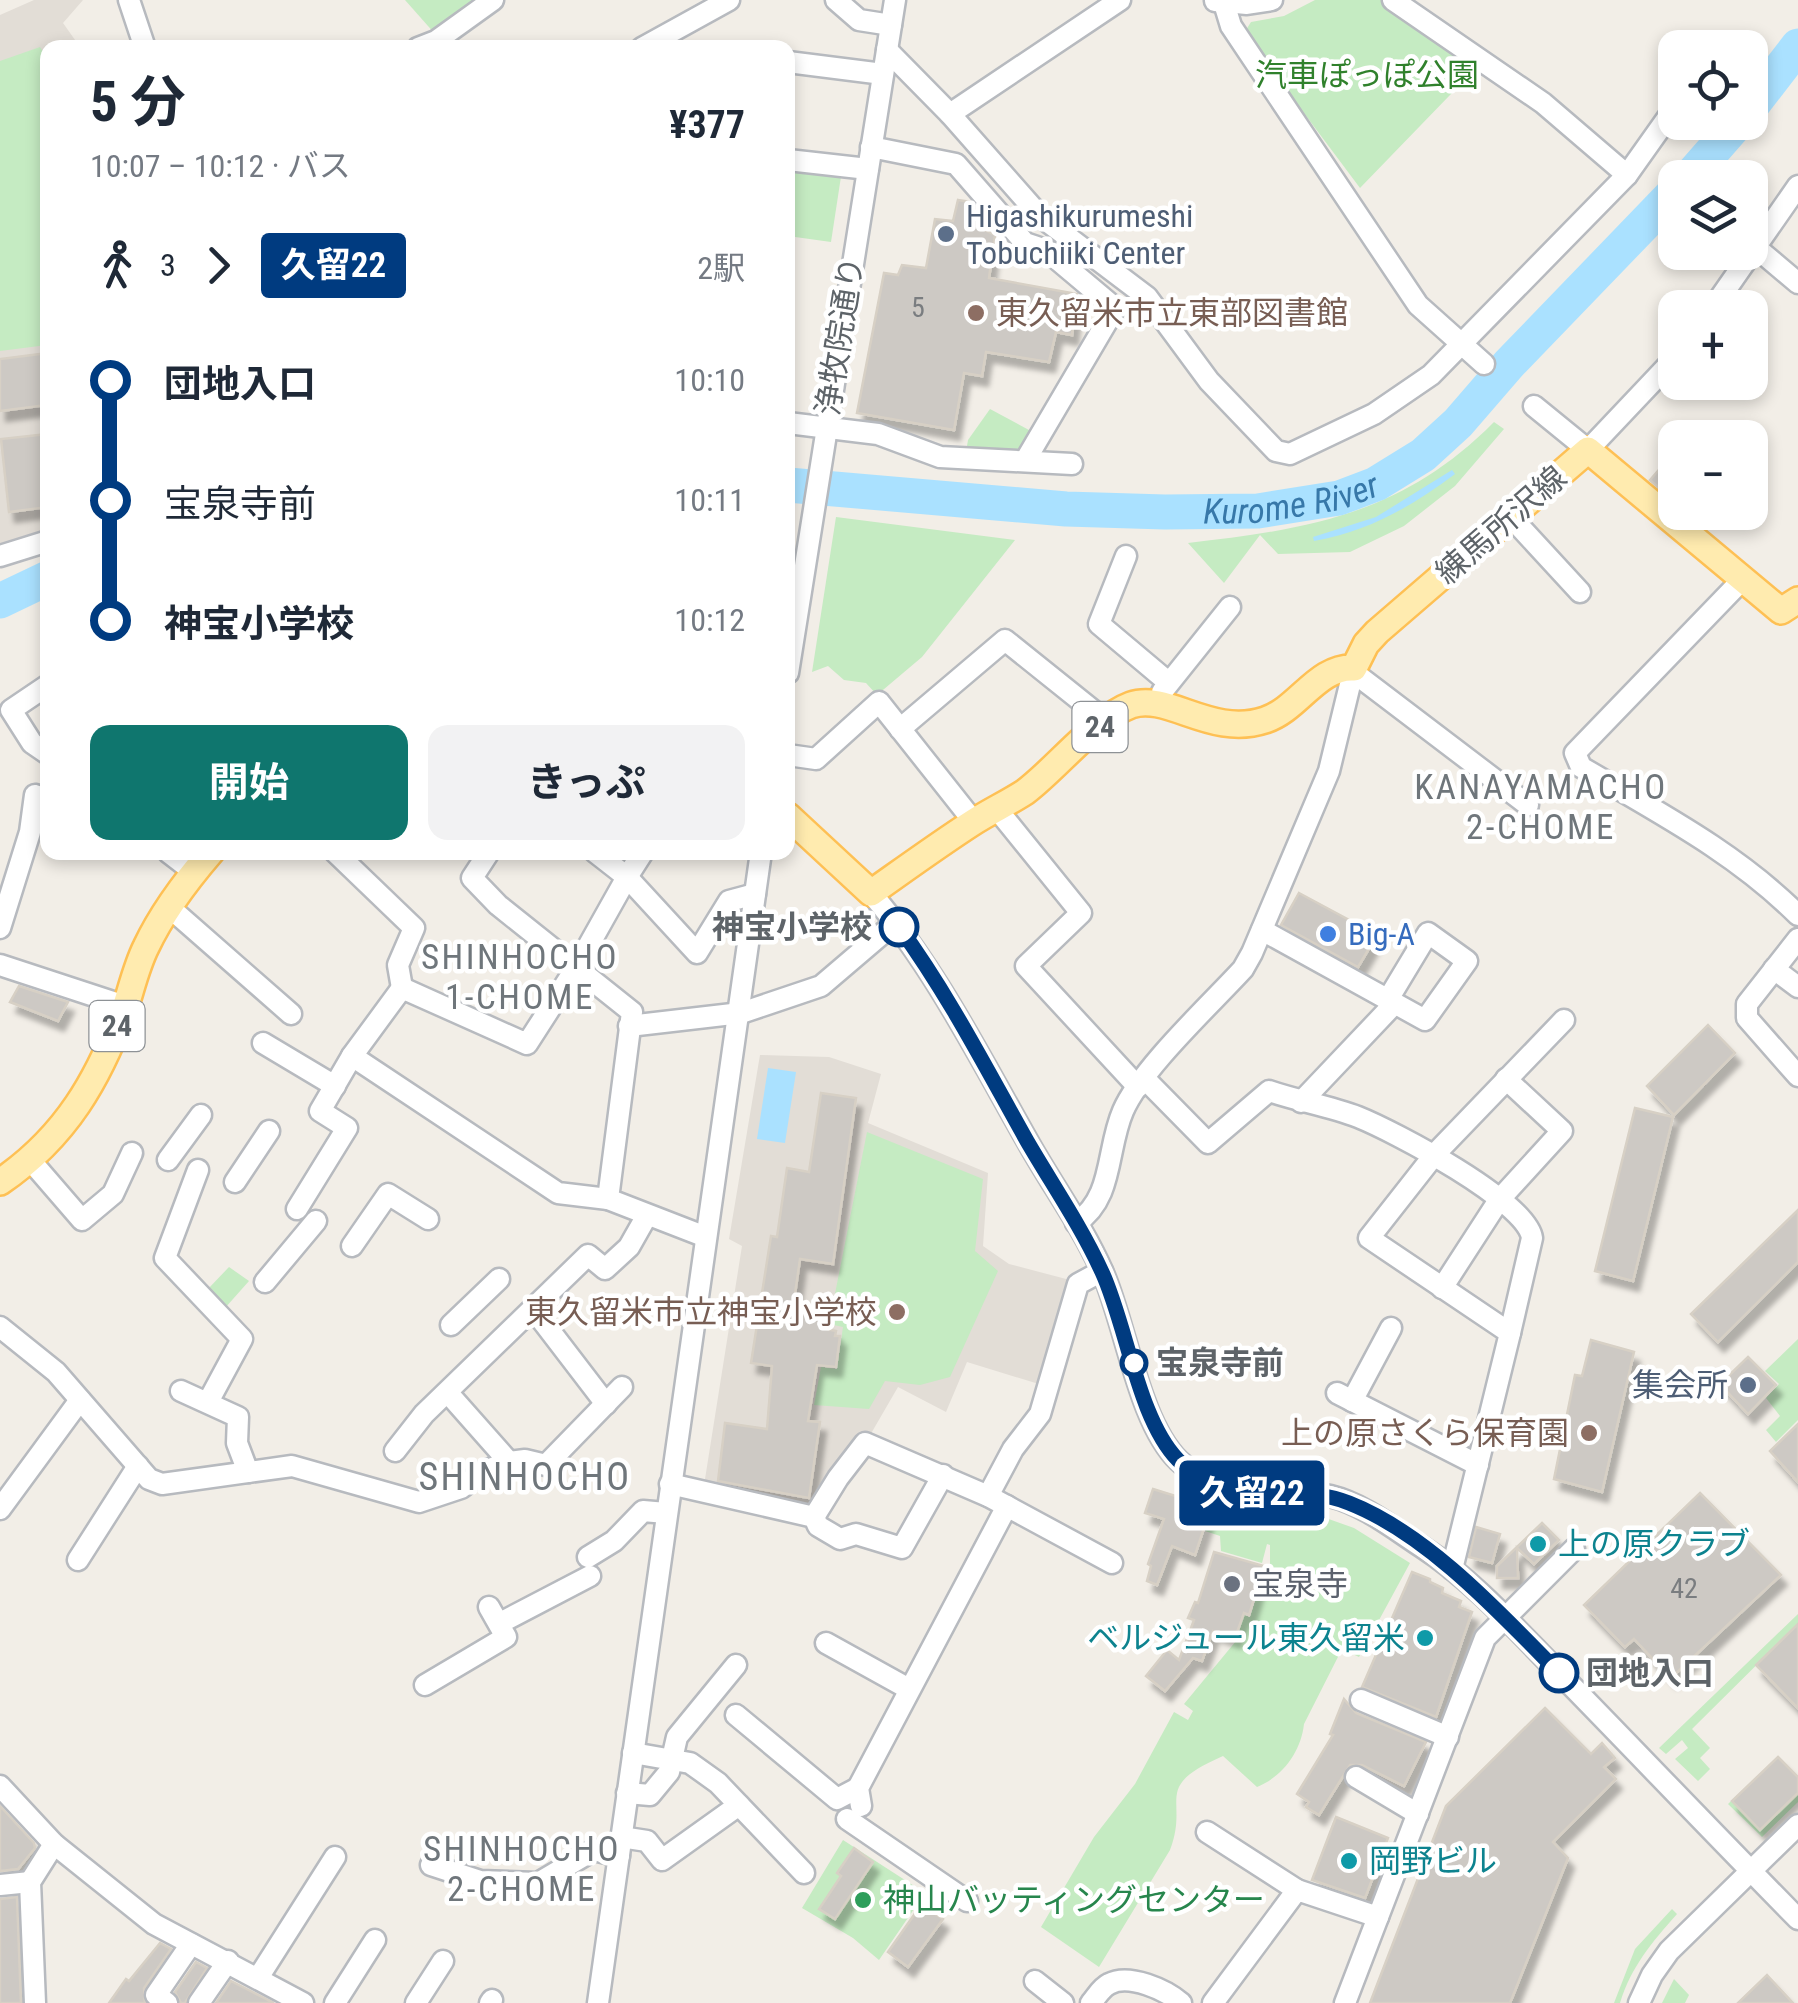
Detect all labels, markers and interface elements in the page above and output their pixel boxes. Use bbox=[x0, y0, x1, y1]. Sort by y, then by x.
map controls bbox=[1658, 30, 1768, 530]
button: locate bbox=[1658, 30, 1768, 140]
park label: 汽車ぽっぽ公園 bbox=[1255, 56, 1479, 94]
text: 5 分 bbox=[90, 70, 185, 134]
text: ¥377 bbox=[669, 103, 745, 147]
text: 10:07 – 10:12 · バス bbox=[90, 147, 351, 185]
button: layers bbox=[1658, 160, 1768, 270]
place label: Higashikurumeshi Tobuchiiki Center bbox=[966, 197, 1193, 272]
marker: Higashikurumeshi Tobuchiiki Center bbox=[935, 223, 957, 245]
icon: walk bbox=[90, 238, 145, 293]
icon: forward bbox=[191, 238, 246, 293]
text: 久留22 bbox=[281, 245, 386, 286]
text: 3 bbox=[160, 246, 176, 284]
text: 2駅 bbox=[697, 249, 745, 287]
street label: 浄牧院通り bbox=[809, 254, 871, 418]
button: + bbox=[1658, 290, 1768, 400]
house number: 5 bbox=[911, 291, 925, 324]
place label: 東久留米市立東部図書館 bbox=[996, 294, 1348, 332]
marker: 東久留米市立東部図書館 bbox=[965, 302, 987, 324]
text: 10:10 bbox=[674, 361, 745, 399]
text: 団地入口 bbox=[164, 362, 316, 406]
button: − bbox=[1658, 420, 1768, 530]
street label: 練馬所沢線 bbox=[1428, 458, 1574, 592]
water label: Kurome River bbox=[1203, 465, 1385, 533]
text: 10:11 bbox=[674, 481, 745, 519]
text: 宝泉寺前 bbox=[164, 482, 316, 526]
text: 10:12 bbox=[674, 601, 745, 639]
text: 神宝小学校 bbox=[164, 602, 354, 646]
road number: 24 bbox=[1072, 702, 1128, 752]
button: 開始 bbox=[90, 725, 408, 840]
button: きっぷ bbox=[428, 725, 745, 840]
district label: KANAYAMACHO 2-CHOME bbox=[1414, 767, 1668, 848]
place label: 神宝小学校 bbox=[712, 908, 872, 946]
marker: 神宝小学校 bbox=[880, 908, 918, 946]
place label: Big-A bbox=[1348, 915, 1415, 953]
marker: Big-A bbox=[1317, 923, 1339, 945]
district label: SHINHOCHO 1-CHOME bbox=[421, 937, 619, 1018]
road number: 24 bbox=[90, 1001, 144, 1051]
place label: 東久留米市立神宝小学校 bbox=[525, 1293, 877, 1331]
marker: 東久留米市立神宝小学校 bbox=[886, 1301, 908, 1323]
place label: 宝泉寺前 bbox=[1156, 1344, 1284, 1382]
marker: 宝泉寺前 bbox=[1121, 1350, 1147, 1376]
place label: 集会所 bbox=[1632, 1366, 1728, 1404]
marker: 集会所 bbox=[1737, 1374, 1759, 1396]
place label: 上の原さくら保育園 bbox=[1281, 1414, 1569, 1452]
marker: 上の原さくら保育園 bbox=[1578, 1422, 1600, 1444]
district label: SHINHOCHO bbox=[418, 1455, 632, 1499]
line badge: 久留22 bbox=[1182, 1460, 1322, 1526]
text: 久留22 bbox=[1199, 1473, 1305, 1514]
place label: 上の原クラブ bbox=[1558, 1525, 1750, 1563]
marker: 上の原クラブ bbox=[1527, 1533, 1549, 1555]
place label: 宝泉寺 bbox=[1252, 1565, 1348, 1603]
house number: 42 bbox=[1670, 1572, 1698, 1605]
marker: 宝泉寺 bbox=[1221, 1573, 1243, 1595]
place label: ベルジュール東久留米 bbox=[1087, 1619, 1405, 1657]
marker: ベルジュール東久留米 bbox=[1414, 1627, 1436, 1649]
marker: 団地入口 bbox=[1540, 1654, 1578, 1692]
place label: 団地入口 bbox=[1586, 1654, 1714, 1692]
district label: SHINHOCHO 2-CHOME bbox=[423, 1829, 621, 1910]
place label: 岡野ビル bbox=[1369, 1842, 1497, 1880]
marker: 岡野ビル bbox=[1338, 1850, 1360, 1872]
place label: 神山バッティングセンター bbox=[883, 1881, 1265, 1919]
marker: 神山バッティングセンター bbox=[852, 1889, 874, 1911]

